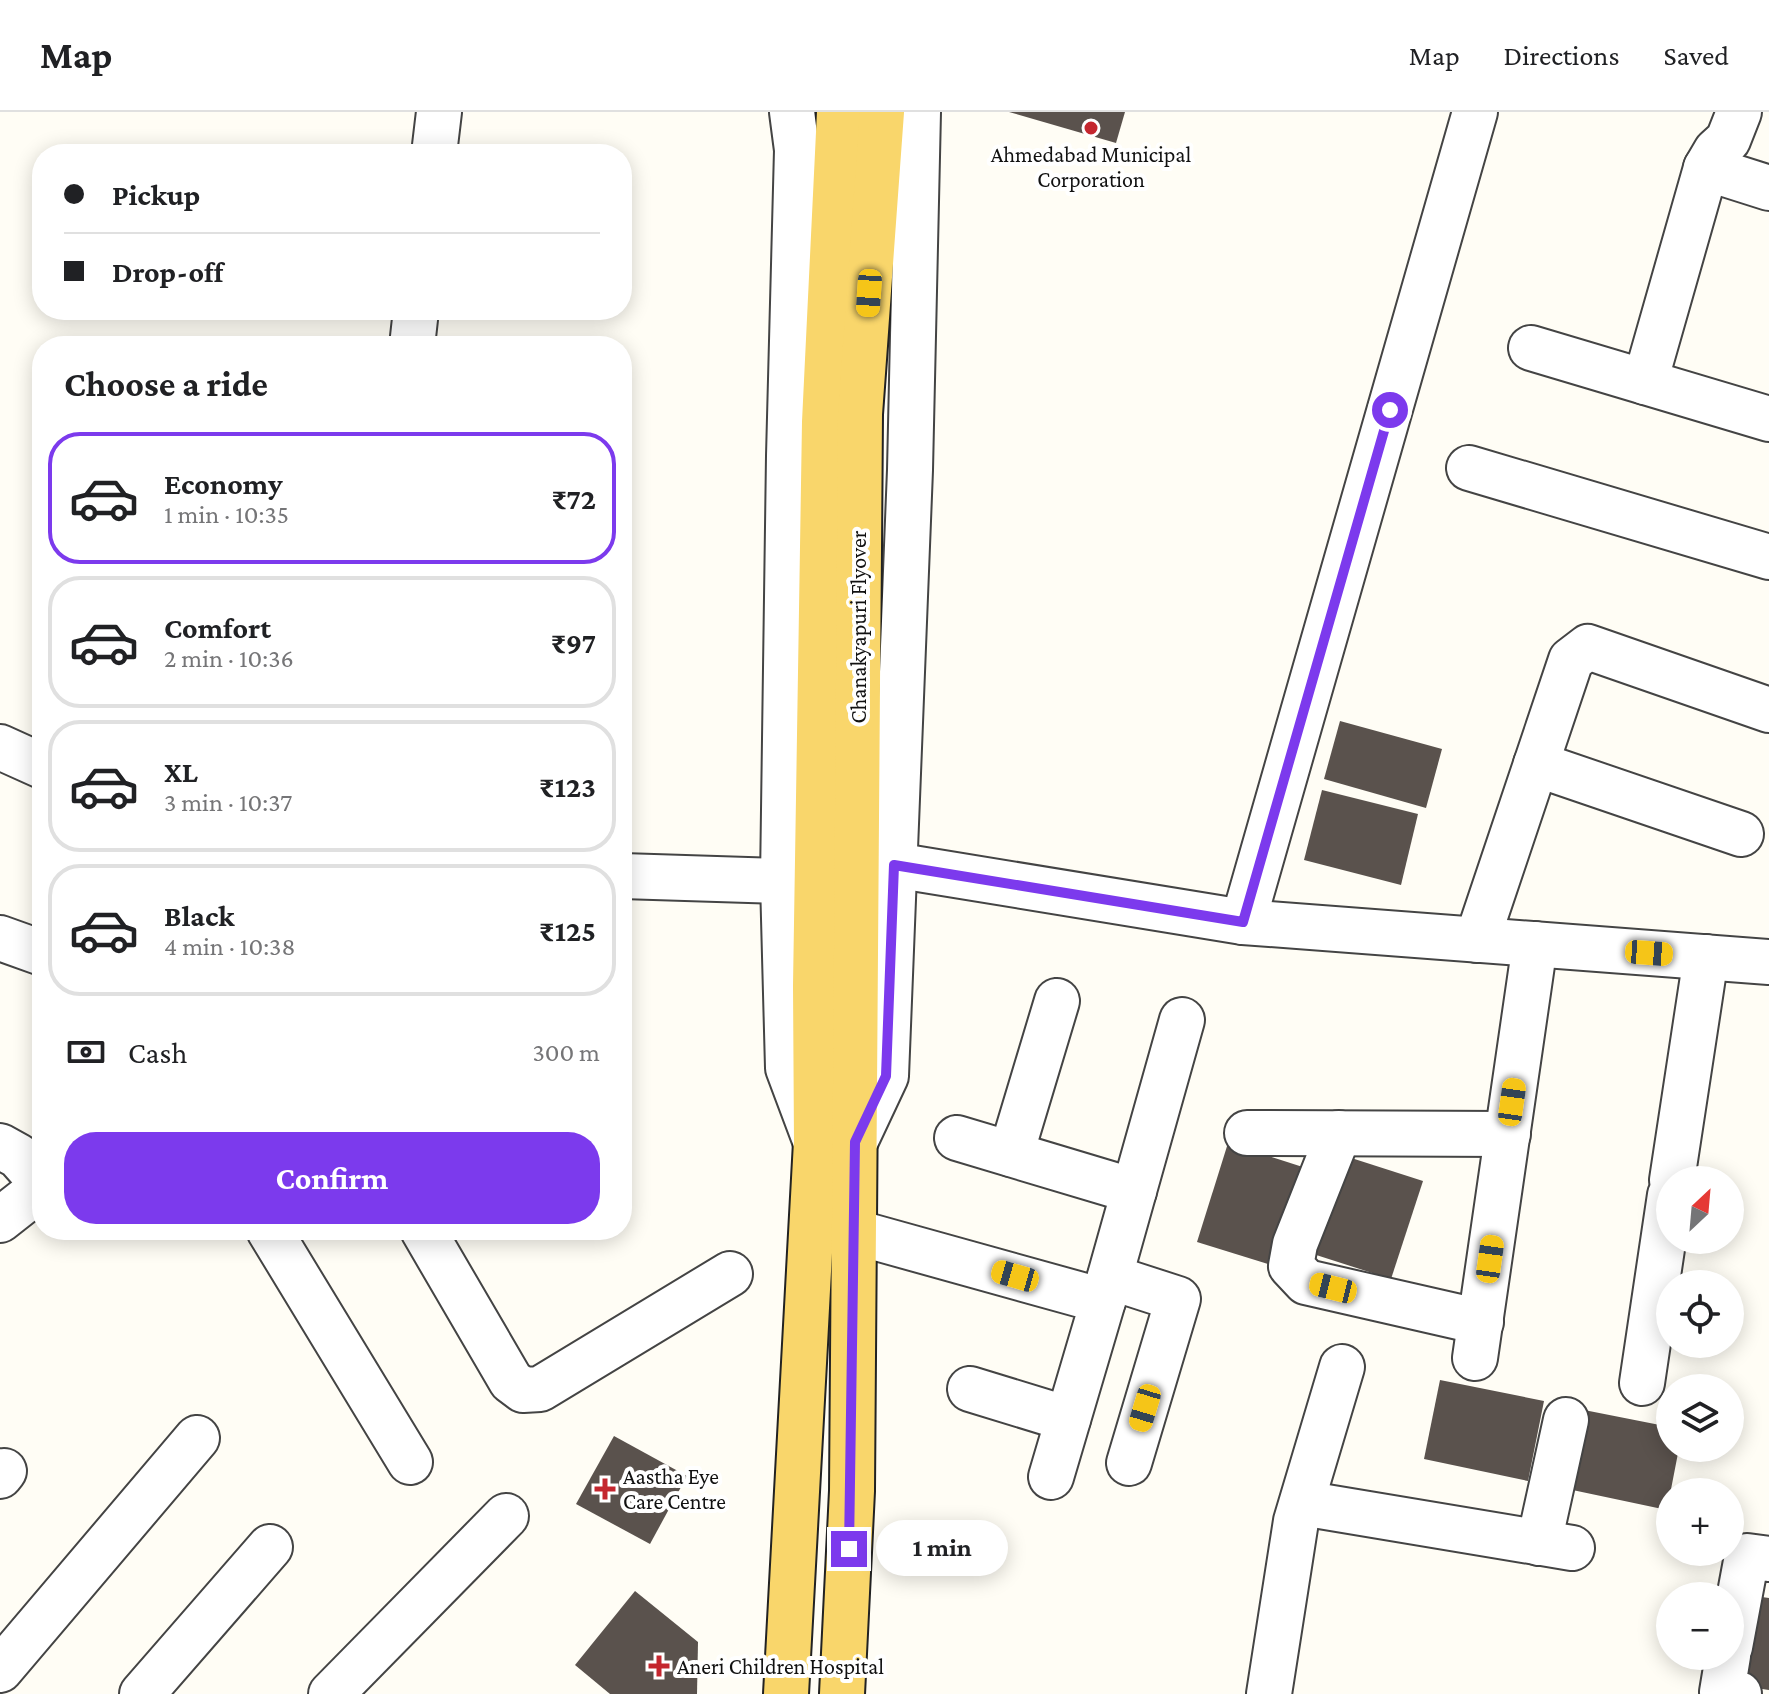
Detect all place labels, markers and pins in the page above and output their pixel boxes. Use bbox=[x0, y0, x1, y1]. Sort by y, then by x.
marker: Ahmedabad Municipal Corporation bbox=[1082, 119, 1100, 137]
place label: Ahmedabad Municipal Corporation bbox=[991, 142, 1191, 192]
place label: Aastha Eye Care Centre bbox=[623, 1464, 726, 1514]
marker: Aastha Eye Care Centre bbox=[594, 1478, 616, 1500]
place label: Aneri Children Hospital bbox=[677, 1654, 884, 1679]
marker: Aneri Children Hospital bbox=[648, 1655, 670, 1677]

